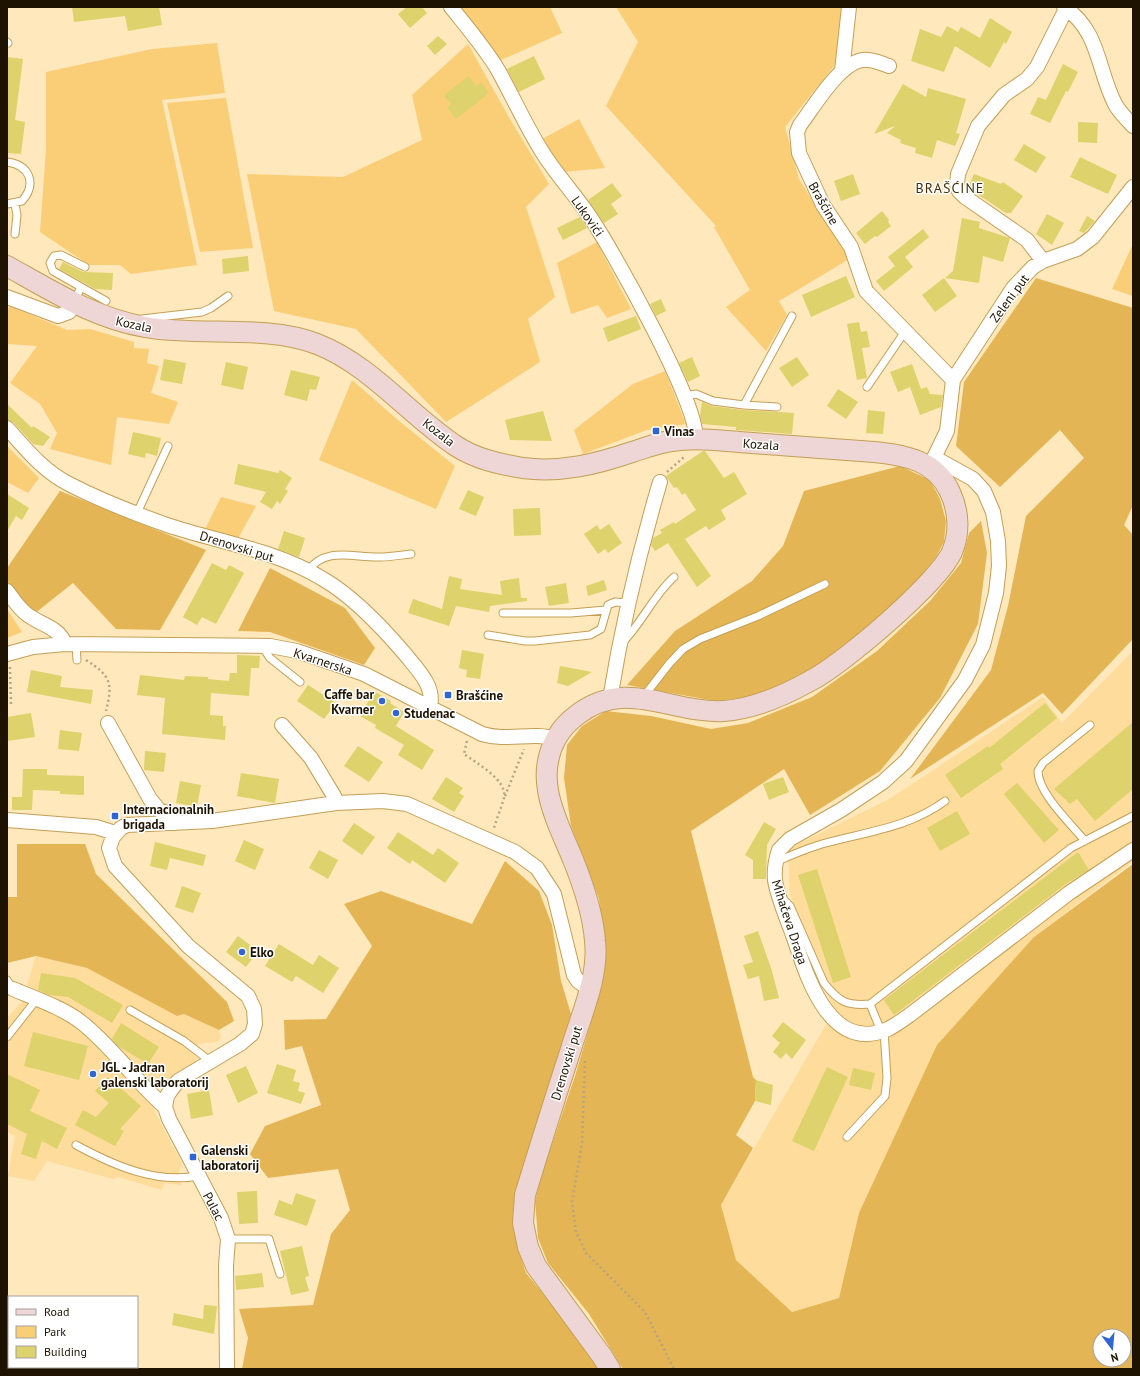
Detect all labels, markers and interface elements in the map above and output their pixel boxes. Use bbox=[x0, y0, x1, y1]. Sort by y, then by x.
street label: Brašćine bbox=[804, 179, 843, 228]
district label: BRAŠĆINE bbox=[916, 179, 984, 197]
street label: Lukovići bbox=[568, 193, 608, 240]
street label: Zeleni put bbox=[986, 270, 1033, 326]
street label: Kozala bbox=[114, 312, 154, 337]
street label: Kozala bbox=[419, 414, 458, 450]
place label: Vinas bbox=[663, 423, 695, 440]
marker: Vinas bbox=[651, 426, 661, 436]
street label: Kozala bbox=[742, 435, 780, 454]
street label: Drenovski put bbox=[198, 527, 277, 566]
street label: Kvarnerska bbox=[291, 644, 354, 679]
place label: Caffe bar Kvarner bbox=[324, 686, 374, 718]
place label: Brašćine bbox=[456, 687, 503, 704]
marker: Brašćine bbox=[443, 690, 453, 700]
marker: Caffe bar Kvarner bbox=[377, 696, 387, 706]
place label: Studenac bbox=[404, 705, 456, 722]
marker: Studenac bbox=[391, 708, 401, 718]
place label: Internacionalnih brigada bbox=[123, 801, 214, 833]
marker: Internacionalnih brigada bbox=[110, 811, 120, 821]
street label: Mihačeva Draga bbox=[768, 878, 811, 967]
place label: Elko bbox=[250, 944, 274, 961]
marker: Elko bbox=[237, 947, 247, 957]
street label: Drenovski put bbox=[547, 1023, 586, 1102]
place label: JGL - Jadran galenski laboratorij bbox=[100, 1059, 209, 1091]
marker: JGL - Jadran galenski laboratorij bbox=[88, 1069, 98, 1079]
place label: Galenski laboratorij bbox=[201, 1142, 259, 1174]
marker: Galenski laboratorij bbox=[188, 1152, 198, 1162]
street label: Pulac bbox=[199, 1189, 228, 1224]
legend bbox=[8, 1296, 138, 1368]
text: Road bbox=[44, 1304, 69, 1319]
text: Park bbox=[44, 1324, 66, 1339]
north arrow bbox=[1092, 1328, 1132, 1368]
text: Building bbox=[44, 1344, 87, 1359]
text: N bbox=[1109, 1350, 1120, 1365]

